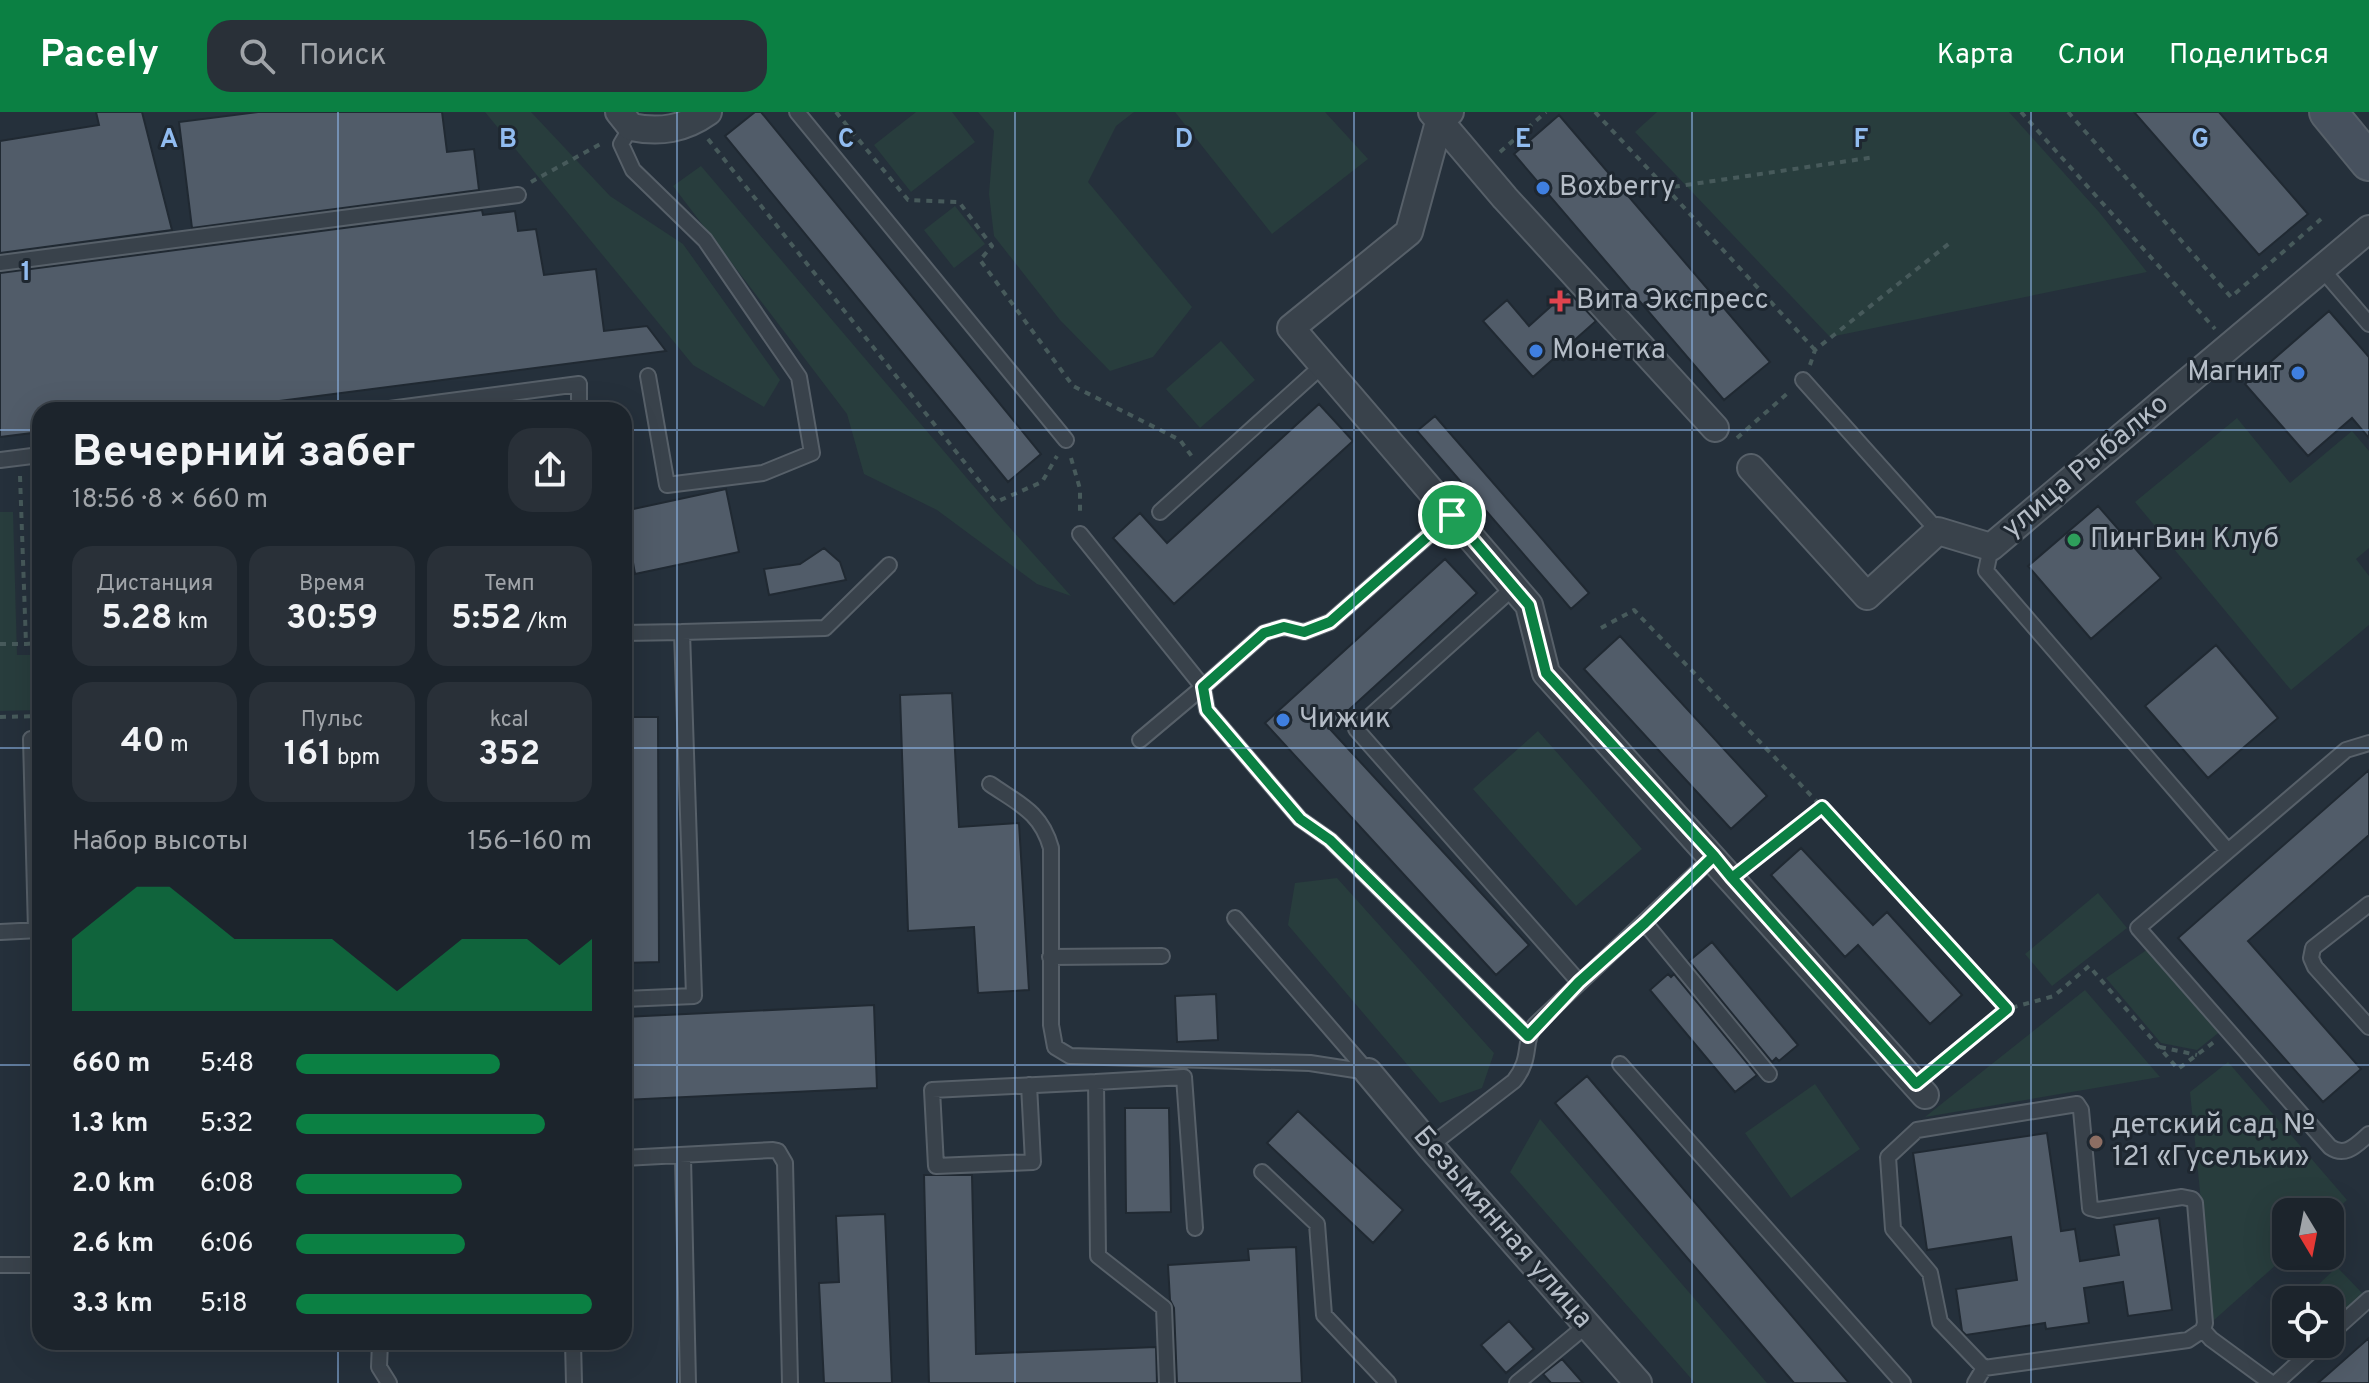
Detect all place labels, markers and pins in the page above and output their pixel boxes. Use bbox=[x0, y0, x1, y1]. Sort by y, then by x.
place label: Boxberry bbox=[1559, 170, 1675, 206]
marker: Boxberry bbox=[1534, 179, 1552, 197]
place label: Вита Экспресс bbox=[1576, 283, 1769, 319]
marker: Вита Экспресс bbox=[1551, 292, 1569, 310]
place label: Монетка bbox=[1552, 333, 1666, 369]
marker: Монетка bbox=[1527, 342, 1545, 360]
place label: Магнит bbox=[2187, 355, 2282, 391]
marker: Магнит bbox=[2289, 364, 2307, 382]
pin bbox=[1418, 481, 1486, 549]
place label: ПингВин Клуб bbox=[2090, 522, 2279, 558]
marker: ПингВин Клуб bbox=[2065, 531, 2083, 549]
place label: Чижик bbox=[1299, 702, 1391, 738]
marker: Чижик bbox=[1274, 711, 1292, 729]
place label: детский сад № 121 «Гусельки» bbox=[2112, 1108, 2315, 1176]
marker: детский сад № 121 «Гусельки» bbox=[2087, 1133, 2105, 1151]

